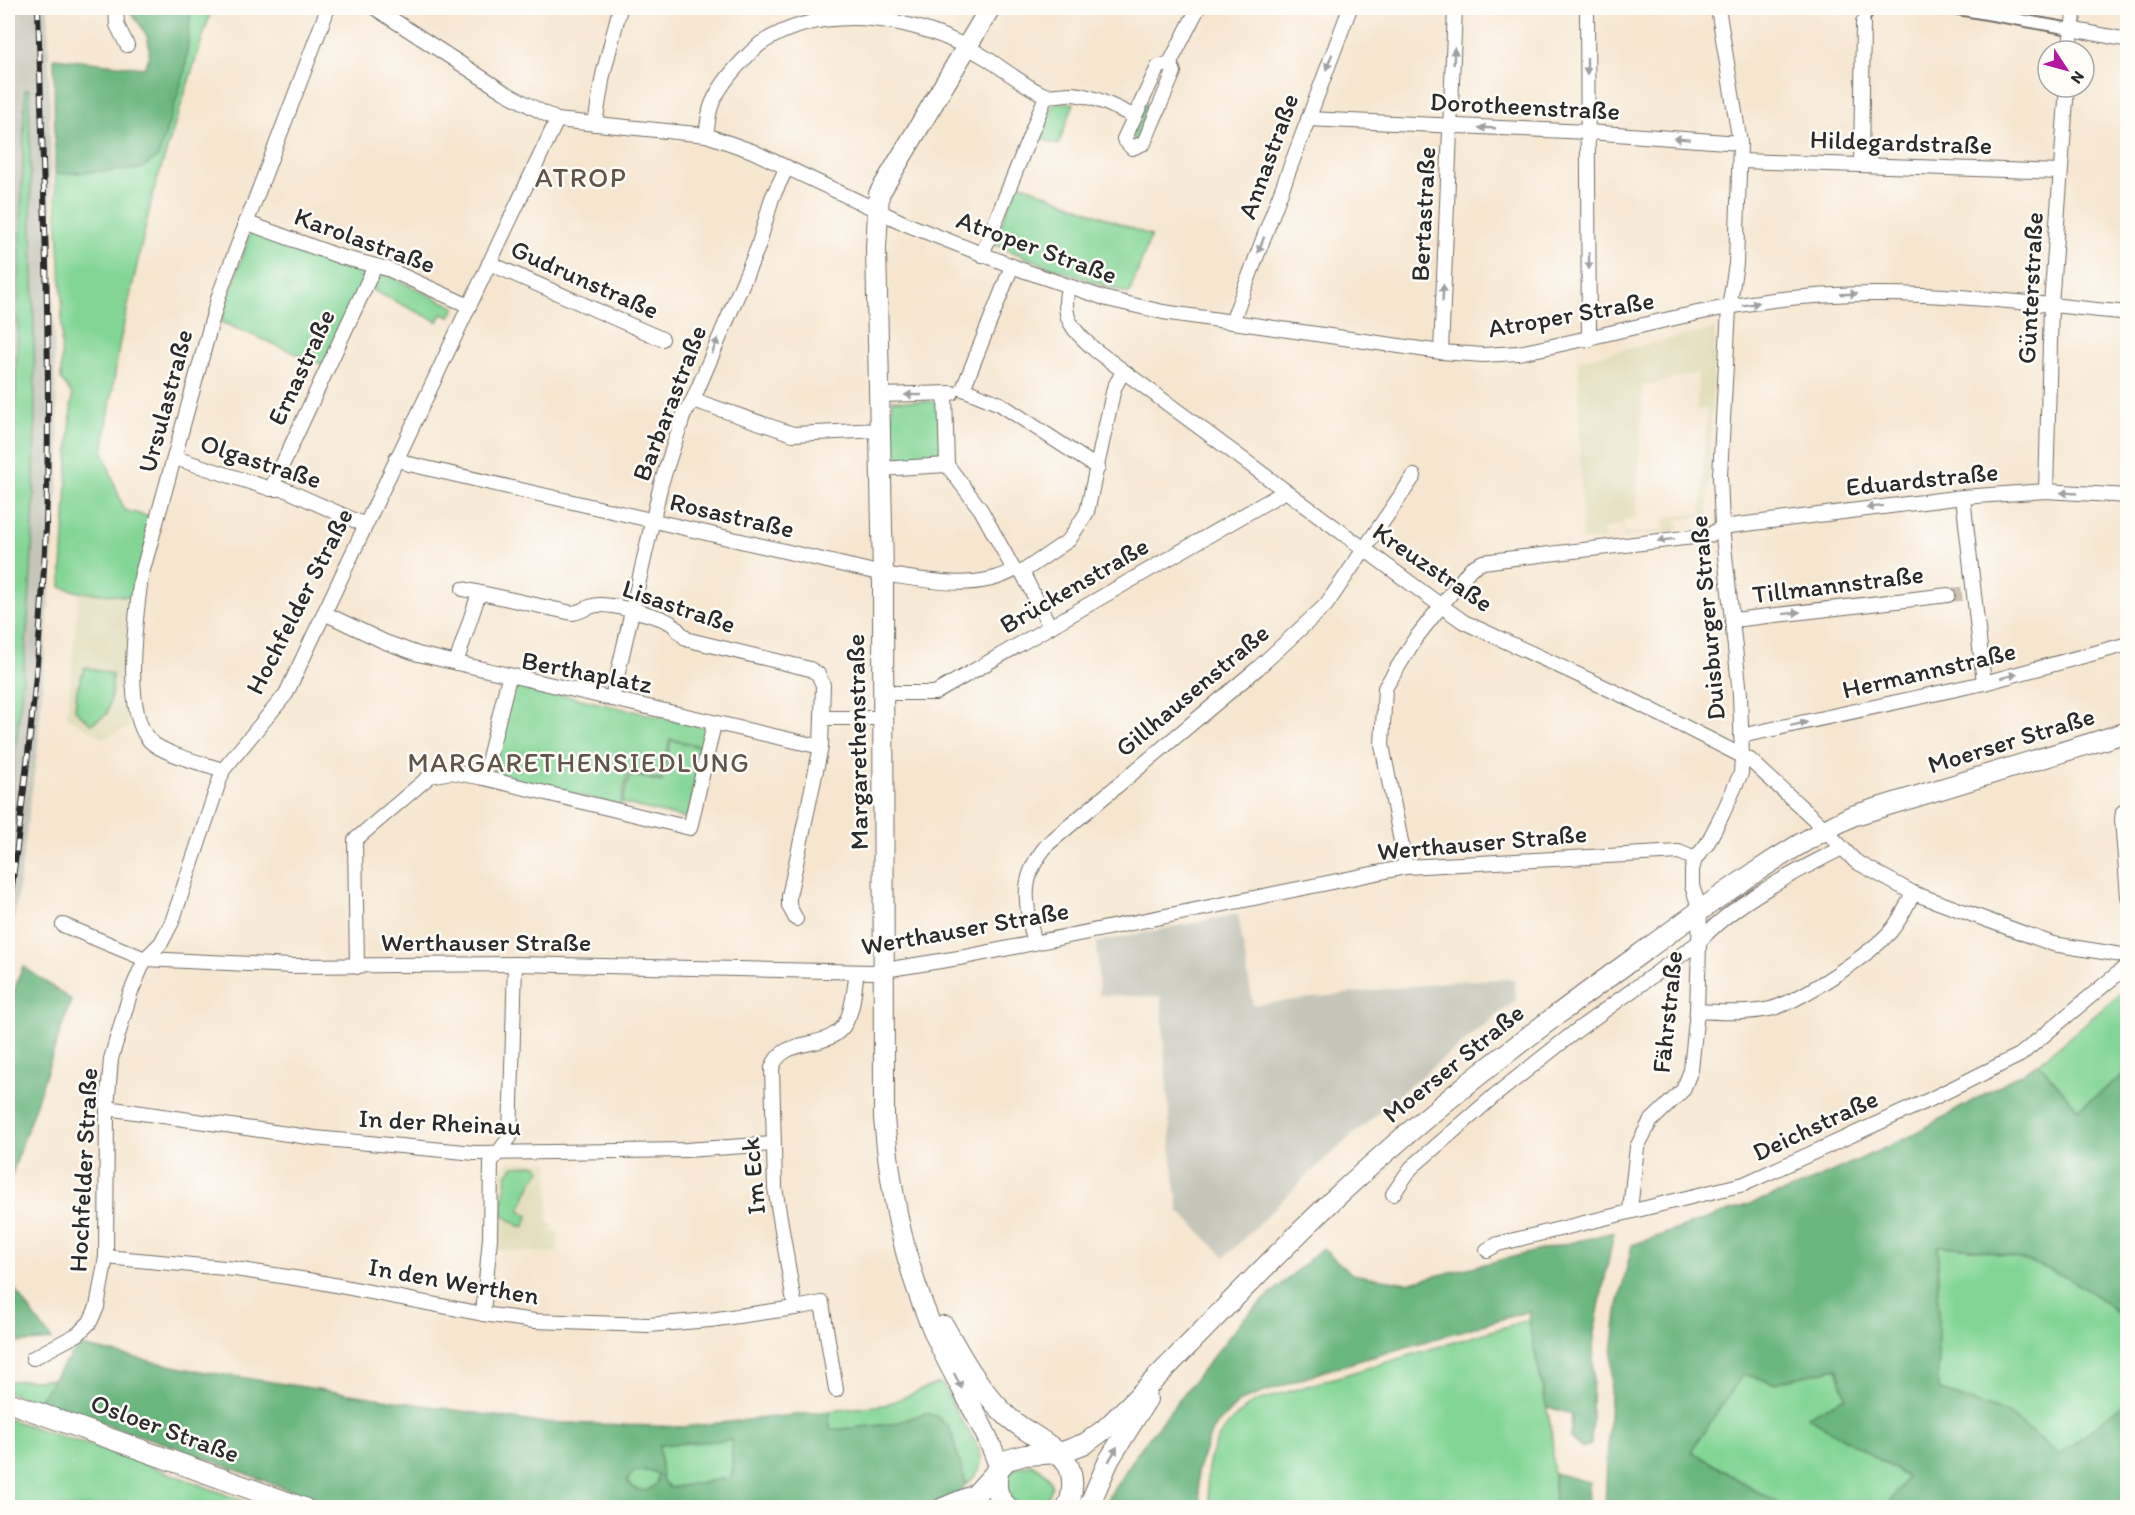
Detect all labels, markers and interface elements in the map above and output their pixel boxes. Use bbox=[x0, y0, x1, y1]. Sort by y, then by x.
north arrow bbox=[2036, 39, 2096, 99]
one-way arrow bbox=[1449, 47, 1458, 66]
one-way arrow bbox=[1324, 53, 1333, 71]
one-way arrow bbox=[1582, 56, 1592, 75]
text: N bbox=[2067, 68, 2089, 87]
street label: Dorotheenstraße bbox=[1429, 85, 1621, 127]
street label: Annastraße bbox=[1231, 89, 1305, 223]
street label: Hildegardstraße bbox=[1809, 123, 1993, 161]
one-way arrow bbox=[1478, 124, 1497, 133]
one-way arrow bbox=[1672, 134, 1691, 143]
street label: Bertastraße bbox=[1403, 146, 1443, 282]
district label: ATROP bbox=[535, 160, 627, 194]
street label: Karolastraße bbox=[290, 200, 440, 280]
street label: Atroper Straße bbox=[952, 203, 1122, 291]
street label: Günterstraße bbox=[2010, 211, 2050, 365]
street label: Gudrunstraße bbox=[506, 232, 664, 326]
one-way arrow bbox=[1256, 236, 1265, 254]
one-way arrow bbox=[1584, 251, 1594, 270]
one-way arrow bbox=[1439, 284, 1448, 303]
street label: Atroper Straße bbox=[1485, 284, 1657, 344]
one-way arrow bbox=[1839, 290, 1858, 299]
one-way arrow bbox=[1742, 300, 1761, 309]
street label: Ernastraße bbox=[260, 304, 342, 430]
street label: Barbarastraße bbox=[625, 321, 713, 485]
street label: Ursulastraße bbox=[131, 326, 199, 476]
one-way arrow bbox=[711, 337, 720, 355]
one-way arrow bbox=[903, 390, 922, 400]
street label: Olgastraße bbox=[196, 426, 326, 496]
street label: Eduardstraße bbox=[1844, 455, 2000, 503]
street label: Rosastraße bbox=[667, 485, 797, 545]
one-way arrow bbox=[2060, 488, 2079, 497]
street label: Hochfelder Straße bbox=[238, 502, 360, 700]
one-way arrow bbox=[1865, 503, 1884, 512]
street label: Duisburger Straße bbox=[1682, 514, 1732, 722]
street label: Kreuzstraße bbox=[1367, 515, 1499, 619]
street label: Brückenstraße bbox=[994, 529, 1154, 641]
one-way arrow bbox=[1657, 535, 1676, 545]
street label: Tillmannstraße bbox=[1751, 558, 1925, 610]
street label: Lisastraße bbox=[618, 572, 740, 640]
one-way arrow bbox=[1782, 609, 1801, 618]
street label: Gillhausenstraße bbox=[1109, 616, 1275, 764]
street label: Margarethenstraße bbox=[839, 634, 875, 850]
street label: Hermannstraße bbox=[1839, 634, 2019, 706]
street label: Berthaplatz bbox=[519, 644, 655, 700]
one-way arrow bbox=[2000, 671, 2018, 681]
street label: Moerser Straße bbox=[1924, 699, 2098, 781]
one-way arrow bbox=[1789, 719, 1808, 729]
district label: MARGARETHENSIEDLUNG bbox=[408, 746, 750, 779]
street label: Werthauser Straße bbox=[1376, 817, 1588, 867]
street label: Werthauser Straße bbox=[859, 894, 1071, 962]
street label: Werthauser Straße bbox=[381, 926, 591, 958]
street label: Fährstraße bbox=[1645, 949, 1689, 1075]
street label: Moerser Straße bbox=[1376, 996, 1530, 1130]
street label: Hochfelder Straße bbox=[62, 1067, 104, 1273]
street label: Deichstraße bbox=[1747, 1082, 1883, 1168]
street label: In der Rheinau bbox=[358, 1102, 522, 1142]
street label: Im Eck bbox=[734, 1136, 772, 1216]
street label: In den Werthen bbox=[366, 1250, 542, 1312]
one-way arrow bbox=[953, 1373, 962, 1390]
street label: Osloer Straße bbox=[86, 1386, 244, 1470]
one-way arrow bbox=[1108, 1446, 1118, 1463]

